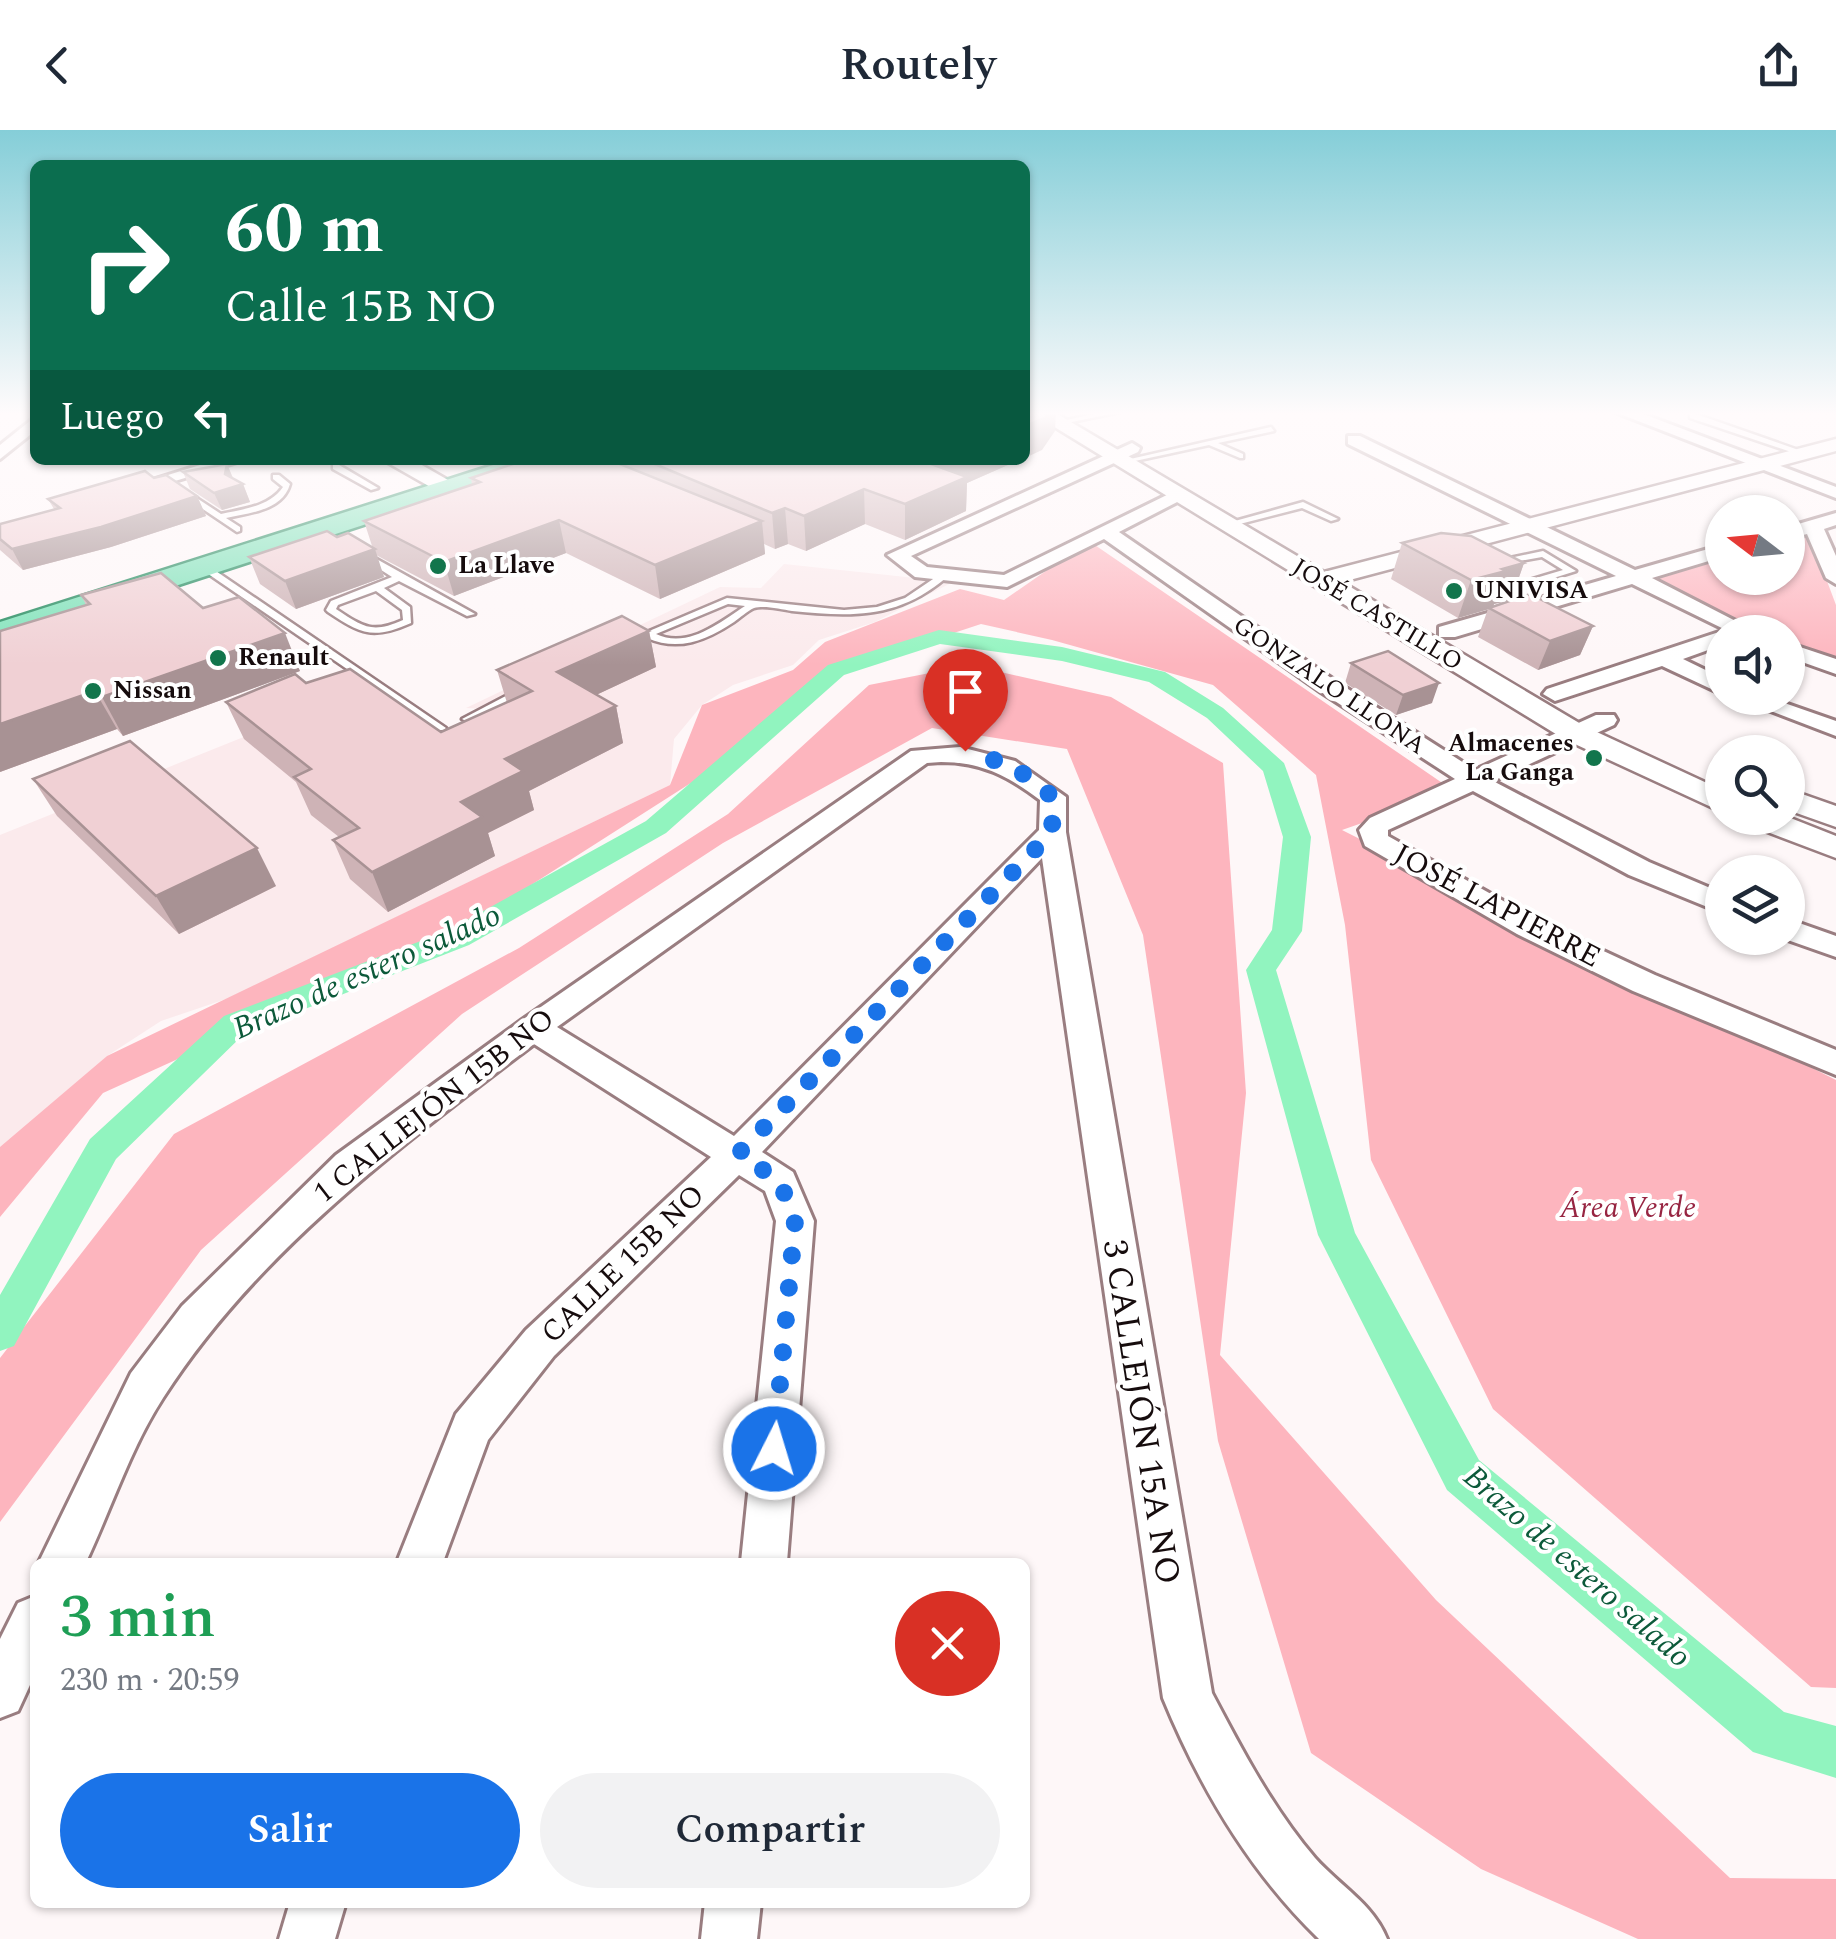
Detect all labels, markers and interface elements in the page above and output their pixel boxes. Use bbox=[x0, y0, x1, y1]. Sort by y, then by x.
text: Routely bbox=[840, 31, 996, 100]
icon: back bbox=[30, 38, 85, 93]
icon: share bbox=[1751, 38, 1806, 93]
text: 60 m bbox=[225, 177, 384, 283]
icon: right bbox=[60, 200, 190, 330]
text: Calle 15B NO bbox=[225, 273, 497, 342]
text: Luego bbox=[60, 389, 165, 447]
icon: left bbox=[185, 390, 240, 445]
north arrow bbox=[1705, 495, 1805, 595]
map controls bbox=[1705, 495, 1805, 955]
place label: La Llave bbox=[458, 547, 555, 585]
street label: JOSÉ CASTILLO bbox=[1284, 549, 1470, 681]
marker: La Llave bbox=[427, 555, 449, 577]
place label: UNIVISA bbox=[1474, 572, 1588, 610]
marker: UNIVISA bbox=[1443, 580, 1465, 602]
street label: GONZALO LLONA bbox=[1225, 607, 1433, 765]
button: sound bbox=[1705, 615, 1805, 715]
place label: Renault bbox=[238, 639, 330, 677]
marker: Renault bbox=[207, 647, 229, 669]
pin bbox=[923, 649, 1008, 752]
icon: arrive bbox=[938, 664, 993, 719]
place label: Nissan bbox=[113, 672, 192, 710]
marker: Nissan bbox=[82, 680, 104, 702]
place label: Almacenes La Ganga bbox=[1448, 725, 1574, 792]
button: search bbox=[1705, 735, 1805, 835]
marker: Almacenes La Ganga bbox=[1583, 747, 1605, 769]
street label: JOSÉ LAPIERRE bbox=[1385, 832, 1609, 980]
button: layers bbox=[1705, 855, 1805, 955]
water label: Brazo de estero salado bbox=[225, 891, 509, 1053]
street label: 1 CALLEJÓN 15B NO bbox=[303, 997, 565, 1215]
street label: CALLE 15B NO bbox=[530, 1173, 716, 1355]
park label: Área Verde bbox=[1559, 1185, 1696, 1231]
street label: 3 CALLEJÓN 15A NO bbox=[1088, 1236, 1194, 1588]
position arrow bbox=[722, 1397, 826, 1501]
water label: Brazo de estero salado bbox=[1452, 1454, 1702, 1680]
text: 3 min bbox=[60, 1572, 216, 1664]
button: close bbox=[895, 1591, 1000, 1696]
text: 230 m · 20:59 bbox=[60, 1656, 240, 1705]
button: Salir bbox=[60, 1773, 520, 1888]
button: Compartir bbox=[540, 1773, 1000, 1888]

